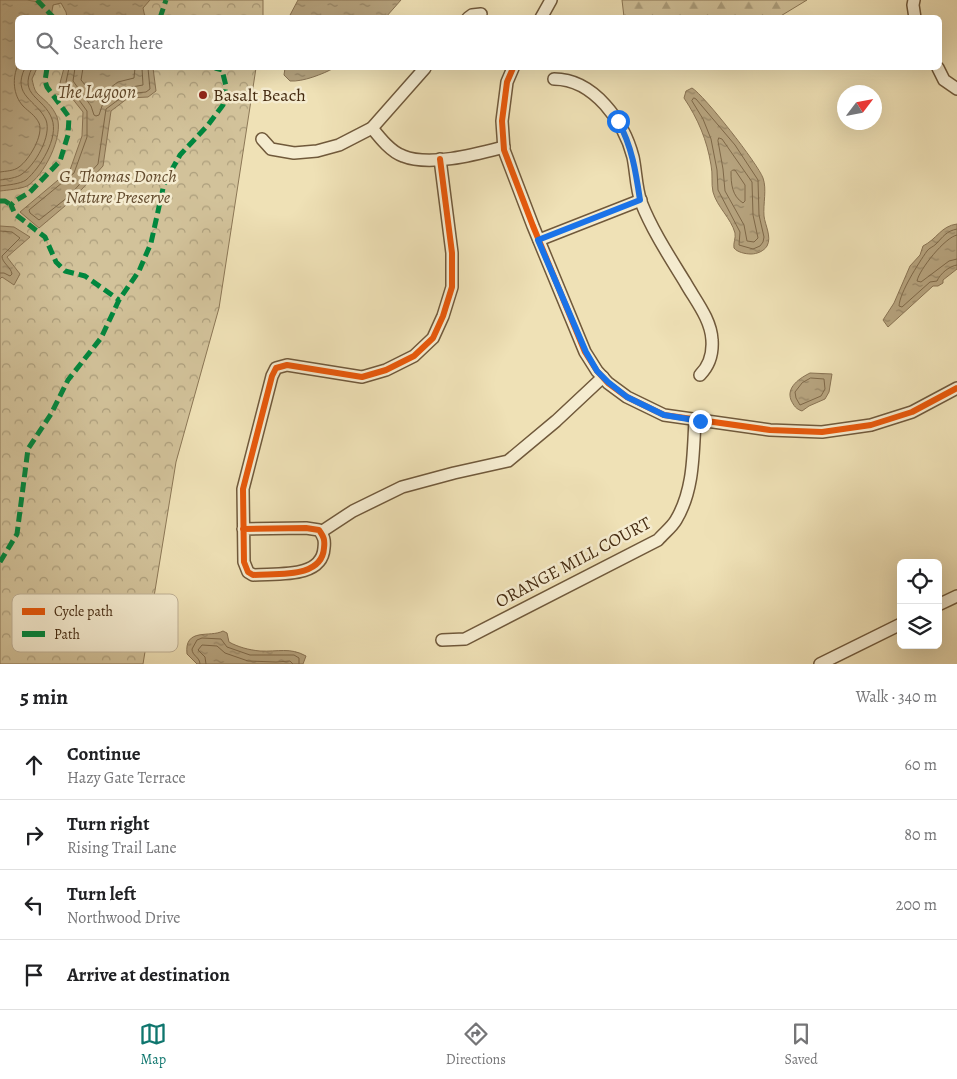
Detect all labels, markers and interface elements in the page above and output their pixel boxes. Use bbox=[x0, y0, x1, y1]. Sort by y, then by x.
search box bbox=[15, 15, 942, 70]
icon: search bbox=[33, 29, 61, 57]
text: Search here bbox=[73, 30, 163, 56]
water label: The Lagoon bbox=[58, 79, 136, 105]
place label: Basalt Beach bbox=[213, 83, 306, 107]
north arrow bbox=[837, 85, 882, 130]
marker: Basalt Beach bbox=[197, 89, 209, 101]
route start bbox=[607, 110, 630, 133]
park label: G. Thomas Donch Nature Preserve bbox=[59, 164, 177, 209]
route end bbox=[689, 410, 712, 433]
street label: ORANGE MILL COURT bbox=[491, 511, 655, 613]
map controls bbox=[897, 559, 942, 649]
button: locate bbox=[897, 559, 942, 604]
legend bbox=[12, 594, 178, 652]
text: Cycle path bbox=[54, 602, 114, 621]
button: layers bbox=[897, 604, 942, 649]
text: Path bbox=[54, 625, 81, 644]
text: 5 min bbox=[20, 683, 68, 711]
text: Walk · 340 m bbox=[856, 686, 937, 708]
text: Continue bbox=[67, 741, 141, 767]
icon: ahead bbox=[20, 751, 48, 779]
text: 60 m bbox=[905, 754, 937, 776]
text: Hazy Gate Terrace bbox=[67, 767, 186, 789]
text: Turn right bbox=[67, 811, 149, 837]
icon: right bbox=[20, 821, 48, 849]
text: 80 m bbox=[904, 824, 937, 846]
text: Rising Trail Lane bbox=[67, 837, 177, 859]
text: Turn left bbox=[67, 881, 136, 907]
icon: left bbox=[20, 891, 48, 919]
text: 200 m bbox=[896, 894, 937, 916]
text: Northwood Drive bbox=[67, 907, 180, 929]
icon: arrive bbox=[20, 961, 48, 989]
text: Arrive at destination bbox=[67, 962, 230, 988]
tab: Map bbox=[139, 1020, 167, 1069]
tab: Directions bbox=[446, 1020, 506, 1069]
tab: Saved bbox=[785, 1020, 818, 1069]

